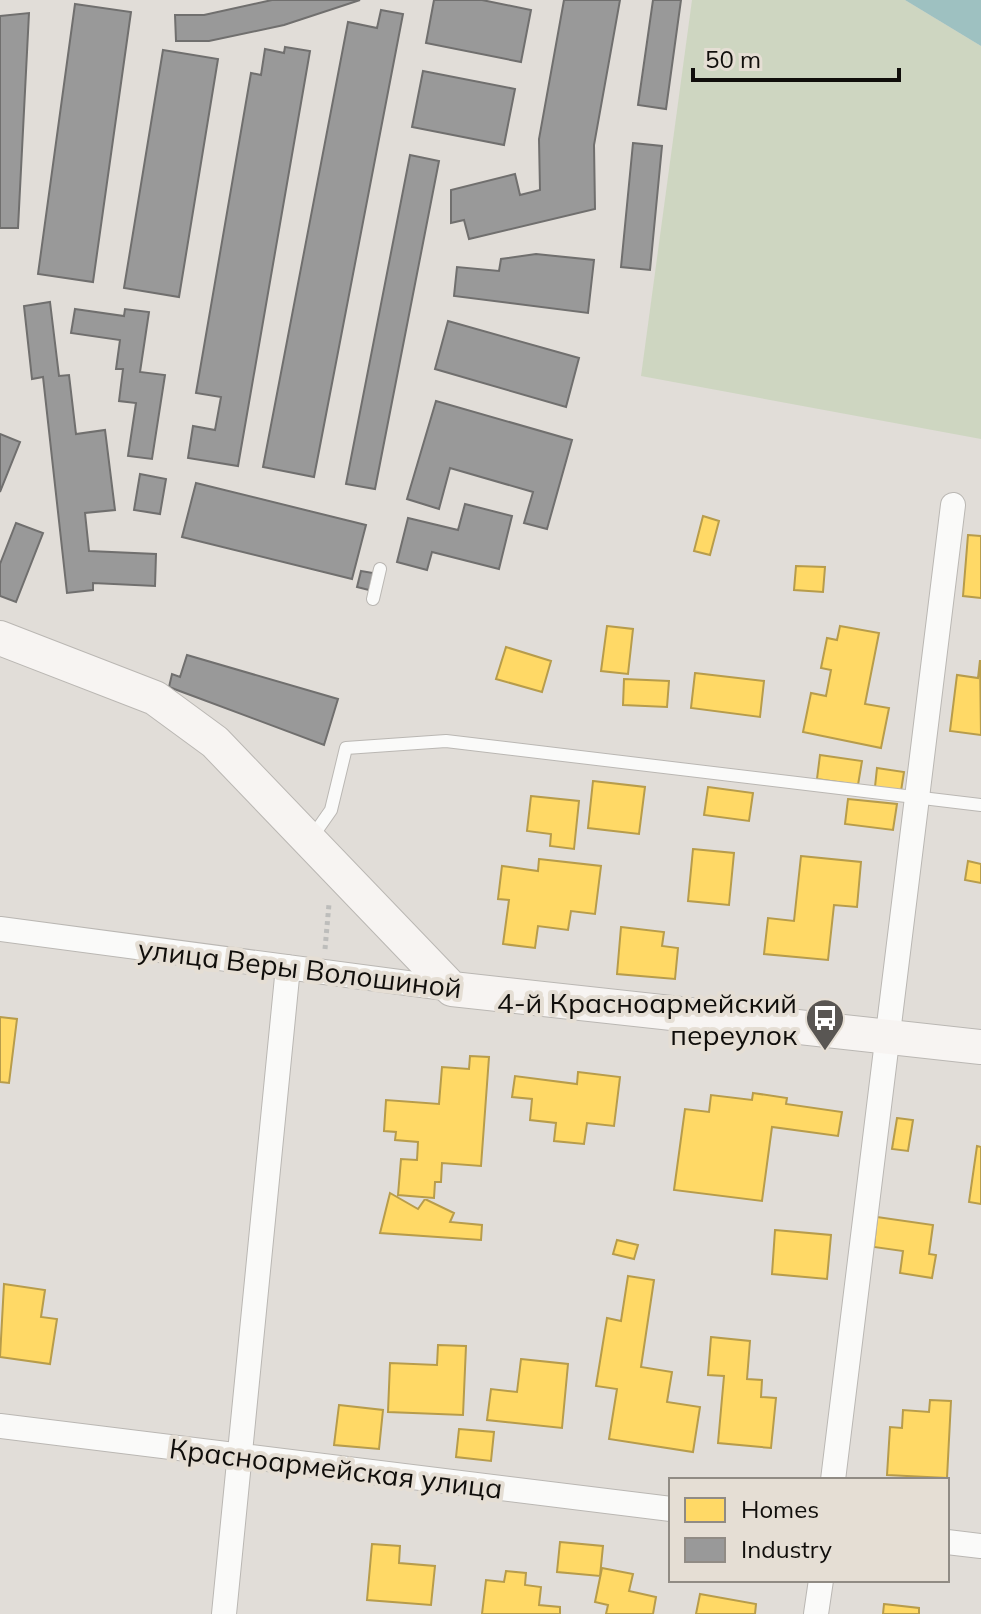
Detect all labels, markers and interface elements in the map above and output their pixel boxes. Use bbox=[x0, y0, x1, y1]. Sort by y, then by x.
scale bar bbox=[693, 32, 899, 82]
text: 50 m bbox=[705, 44, 761, 74]
street label: улица Веры Волошиной bbox=[136, 931, 464, 1005]
place label: 4-й Красноармейский переулок bbox=[497, 985, 798, 1052]
bus stop icon: 4-й Красноармейский переулок bbox=[804, 997, 846, 1052]
street label: Красноармейская улица bbox=[167, 1430, 505, 1506]
legend bbox=[669, 1478, 949, 1582]
text: Homes bbox=[741, 1494, 819, 1524]
text: Industry bbox=[741, 1534, 832, 1564]

